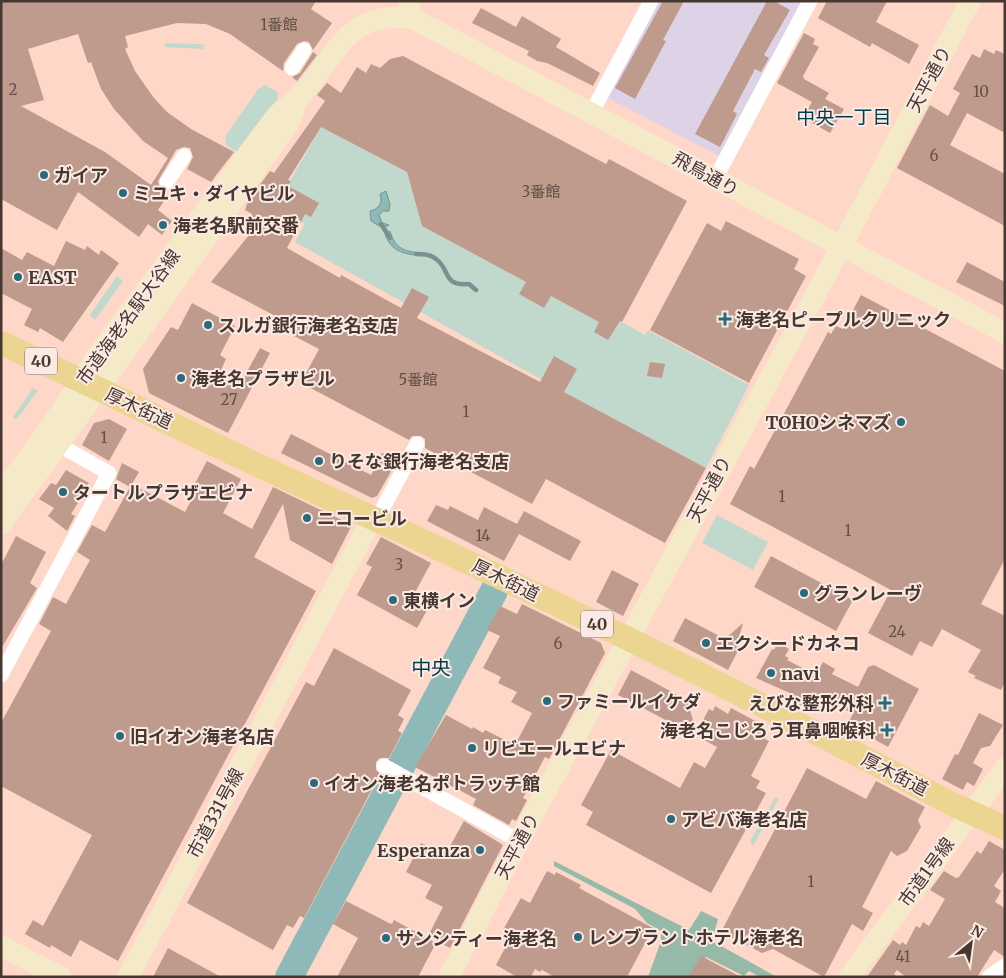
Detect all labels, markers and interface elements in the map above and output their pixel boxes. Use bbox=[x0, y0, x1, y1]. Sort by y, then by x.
house number: 1番館 bbox=[261, 15, 297, 34]
street label: 天平通り bbox=[902, 42, 956, 116]
house number: 2 bbox=[9, 80, 18, 99]
house number: 10 bbox=[973, 82, 989, 101]
district label: 中央一丁目 bbox=[796, 105, 892, 129]
street label: 飛鳥通り bbox=[669, 146, 743, 202]
house number: 6 bbox=[929, 146, 939, 165]
place label: ガイア bbox=[54, 164, 108, 187]
marker: ガイア bbox=[38, 169, 50, 181]
place label: ミユキ・ダイヤビル bbox=[133, 182, 294, 205]
house number: 3番館 bbox=[522, 182, 560, 201]
marker: ミユキ・ダイヤビル bbox=[117, 187, 129, 199]
place label: 海老名駅前交番 bbox=[173, 214, 299, 237]
marker: 海老名駅前交番 bbox=[157, 219, 169, 231]
street label: 市道海老名駅大谷線 bbox=[71, 245, 185, 389]
place label: EAST bbox=[28, 266, 77, 289]
marker: EAST bbox=[12, 271, 24, 283]
place label: 海老名ピープルクリニック bbox=[736, 308, 951, 331]
marker: 海老名ピープルクリニック bbox=[718, 312, 732, 326]
place label: スルガ銀行海老名支店 bbox=[218, 314, 397, 337]
marker: スルガ銀行海老名支店 bbox=[202, 319, 214, 331]
road number: 40 bbox=[25, 348, 57, 374]
place label: 海老名プラザビル bbox=[191, 367, 335, 390]
house number: 5番館 bbox=[399, 370, 437, 389]
marker: 海老名プラザビル bbox=[175, 372, 187, 384]
street label: 厚木街道 bbox=[102, 382, 176, 434]
house number: 27 bbox=[221, 390, 238, 409]
house number: 1 bbox=[463, 402, 470, 421]
place label: TOHOシネマズ bbox=[765, 411, 891, 434]
marker: TOHOシネマズ bbox=[895, 416, 907, 428]
house number: 1 bbox=[101, 428, 108, 447]
place label: りそな銀行海老名支店 bbox=[329, 450, 509, 473]
street label: 天平通り bbox=[682, 452, 736, 526]
marker: りそな銀行海老名支店 bbox=[313, 455, 325, 467]
place label: タートルプラザエビナ bbox=[73, 481, 253, 504]
marker: タートルプラザエビナ bbox=[57, 486, 69, 498]
house number: 1 bbox=[779, 487, 786, 506]
place label: ニコービル bbox=[317, 507, 407, 530]
marker: ニコービル bbox=[301, 512, 313, 524]
house number: 1 bbox=[845, 521, 852, 540]
house number: 14 bbox=[475, 526, 491, 545]
street label: 厚木街道 bbox=[469, 554, 543, 606]
house number: 3 bbox=[395, 555, 403, 574]
place label: グランレーヴ bbox=[814, 582, 922, 605]
marker: グランレーヴ bbox=[798, 587, 810, 599]
place label: 東横イン bbox=[403, 589, 475, 612]
marker: 東横イン bbox=[387, 594, 399, 606]
road number: 40 bbox=[581, 610, 613, 638]
house number: 24 bbox=[888, 622, 906, 641]
place label: エクシードカネコ bbox=[716, 632, 860, 655]
house number: 6 bbox=[553, 634, 563, 653]
marker: エクシードカネコ bbox=[700, 637, 712, 649]
district label: 中央 bbox=[411, 655, 451, 680]
place label: navi bbox=[781, 662, 820, 685]
marker: navi bbox=[765, 667, 777, 679]
place label: ファミールイケダ bbox=[557, 690, 701, 713]
place label: えびな整形外科 bbox=[748, 692, 874, 715]
marker: ファミールイケダ bbox=[541, 695, 553, 707]
marker: えびな整形外科 bbox=[878, 696, 892, 710]
place label: 海老名こじろう耳鼻咽喉科 bbox=[660, 719, 876, 742]
marker: 海老名こじろう耳鼻咽喉科 bbox=[880, 723, 894, 737]
place label: 旧イオン海老名店 bbox=[130, 725, 274, 748]
marker: 旧イオン海老名店 bbox=[114, 730, 126, 742]
place label: リビエールエビナ bbox=[482, 737, 626, 760]
marker: リビエールエビナ bbox=[466, 742, 478, 754]
street label: 厚木街道 bbox=[858, 747, 932, 801]
street label: 市道331号線 bbox=[182, 764, 248, 862]
place label: イオン海老名ポトラッチ館 bbox=[324, 772, 540, 795]
marker: イオン海老名ポトラッチ館 bbox=[308, 777, 320, 789]
place label: アビバ海老名店 bbox=[681, 808, 807, 831]
street label: 天平通り bbox=[490, 809, 544, 883]
marker: アビバ海老名店 bbox=[665, 813, 677, 825]
street label: 市道1号線 bbox=[893, 833, 959, 911]
place label: Esperanza bbox=[377, 839, 470, 862]
marker: Esperanza bbox=[474, 844, 486, 856]
house number: 1 bbox=[808, 872, 815, 891]
north arrow bbox=[946, 918, 996, 968]
text: N bbox=[968, 921, 987, 942]
place label: レンブラントホテル海老名 bbox=[588, 926, 803, 949]
place label: サンシティー海老名 bbox=[396, 927, 557, 950]
marker: レンブラントホテル海老名 bbox=[572, 931, 584, 943]
marker: サンシティー海老名 bbox=[380, 932, 392, 944]
house number: 41 bbox=[896, 947, 911, 966]

